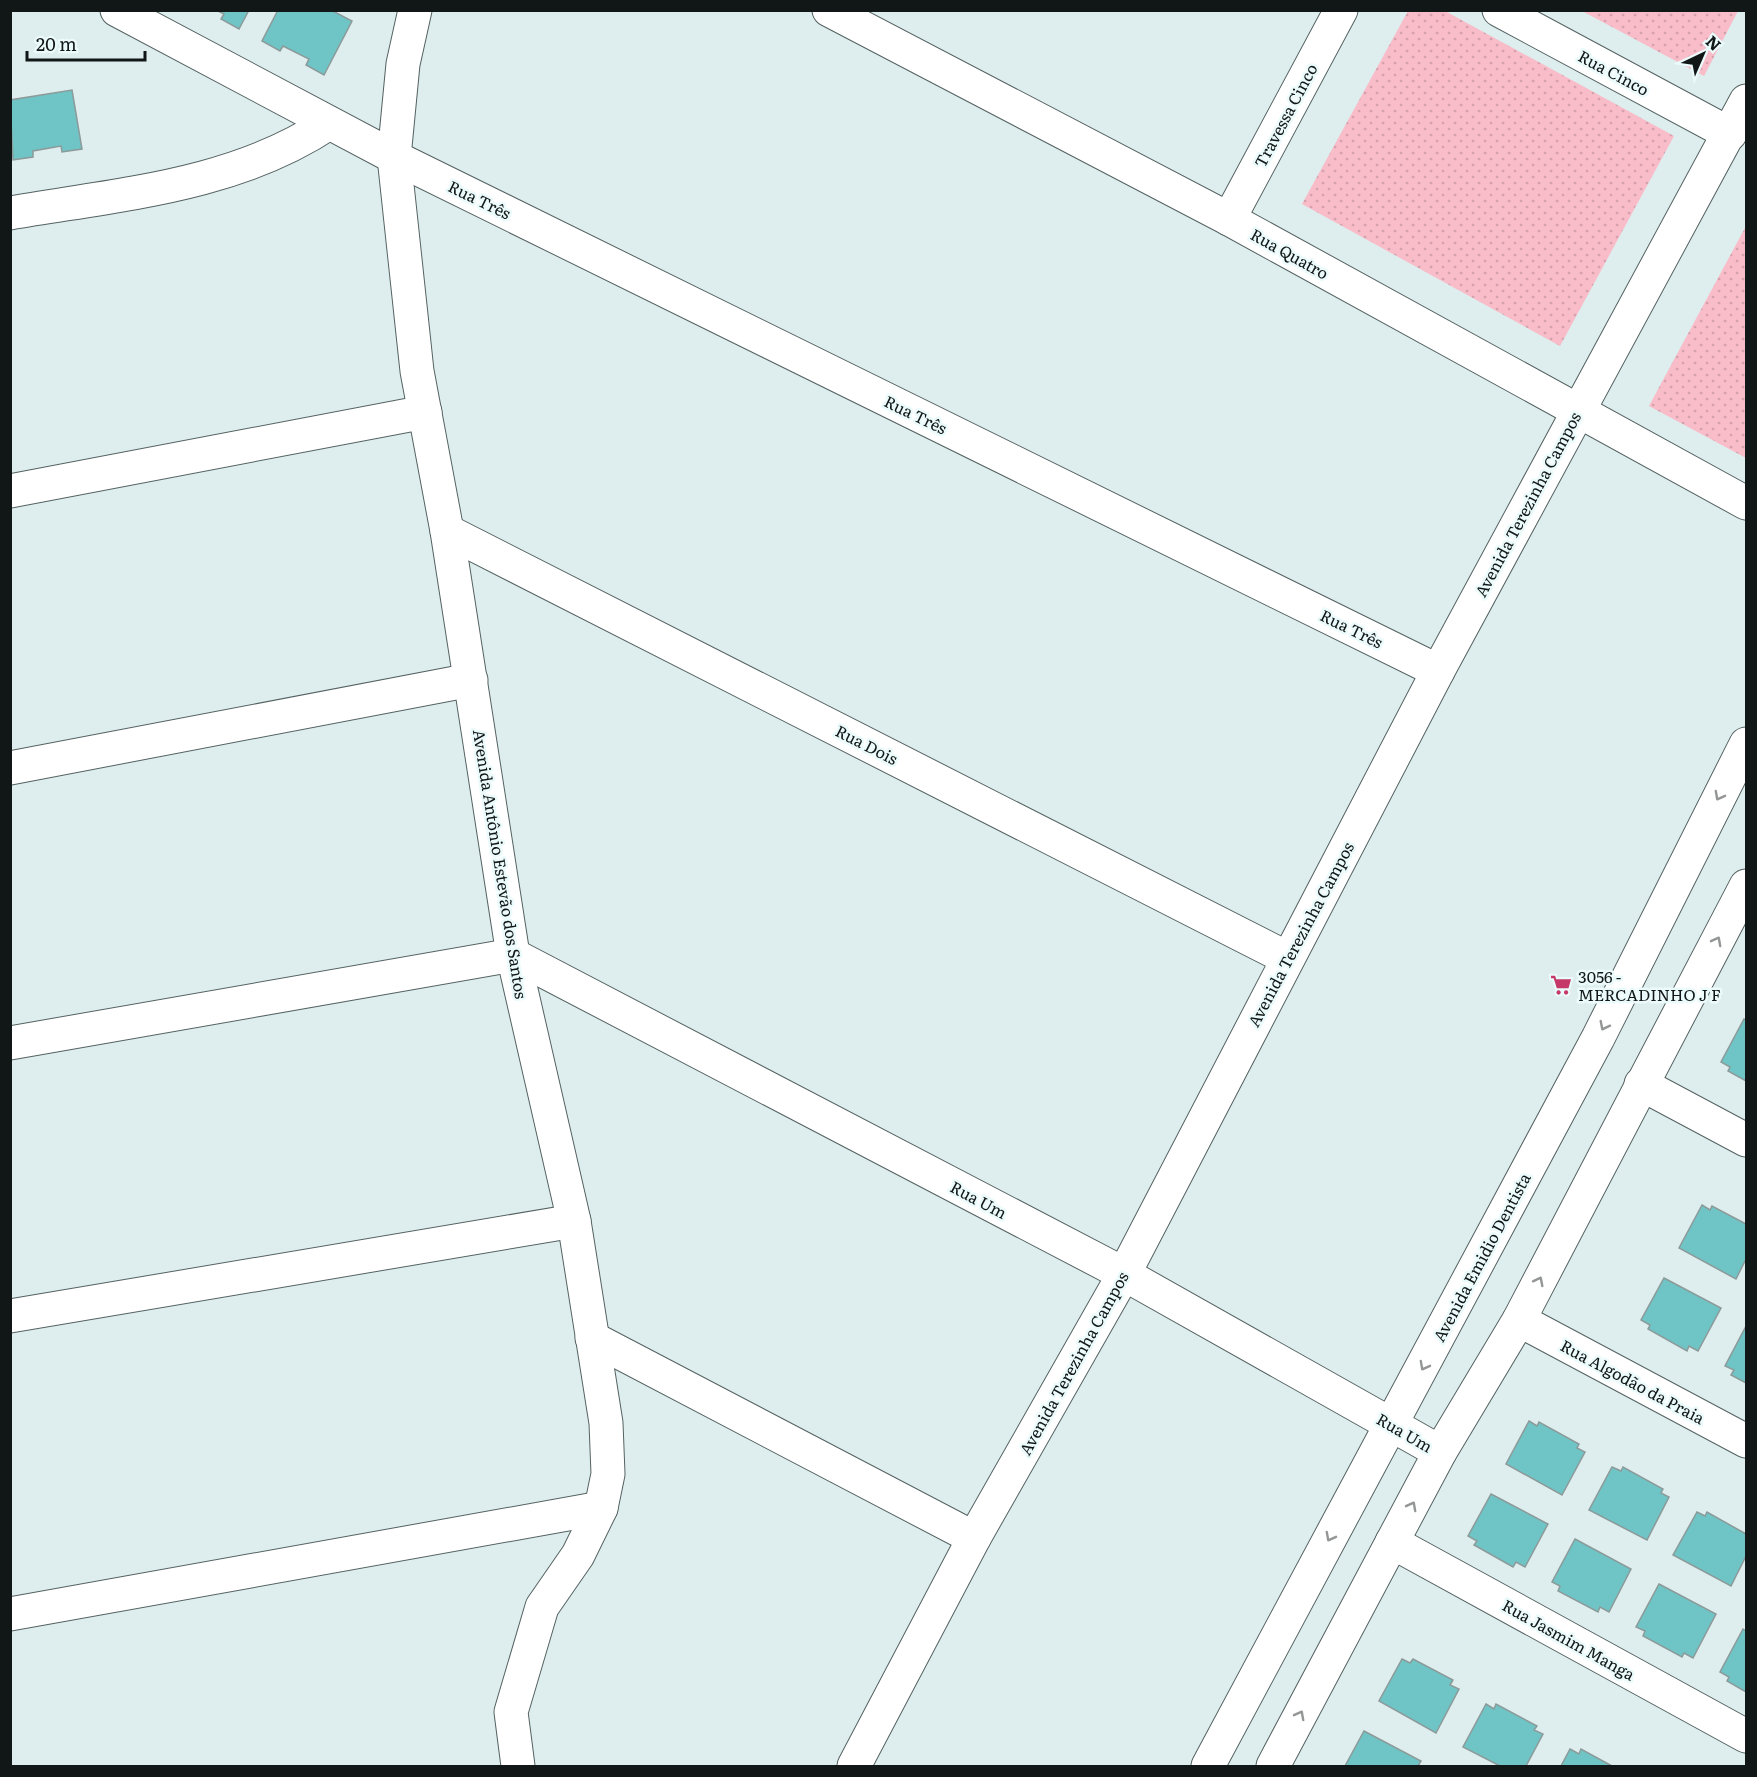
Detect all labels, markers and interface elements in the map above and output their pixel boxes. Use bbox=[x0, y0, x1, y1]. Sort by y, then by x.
scale bar bbox=[27, 24, 146, 62]
north arrow bbox=[1673, 24, 1733, 84]
text: N bbox=[1701, 29, 1727, 56]
text: 20 m bbox=[36, 30, 77, 57]
street label: Rua Cinco bbox=[1574, 43, 1654, 101]
street label: Travessa Cinco bbox=[1247, 59, 1323, 171]
street label: Rua Três bbox=[445, 174, 515, 224]
street label: Rua Quatro bbox=[1246, 222, 1334, 284]
street label: Rua Três bbox=[881, 389, 951, 439]
street label: Avenida Terezinha Campos bbox=[1468, 407, 1586, 601]
street label: Rua Três bbox=[1317, 603, 1387, 653]
street label: Rua Dois bbox=[832, 718, 902, 770]
street label: Avenida Antônio Estevão dos Santos bbox=[468, 727, 534, 1001]
one-way arrow bbox=[1715, 789, 1726, 800]
street label: Avenida Terezinha Campos bbox=[1241, 837, 1359, 1031]
one-way arrow bbox=[1710, 937, 1721, 948]
place label: 3056 - MERCADINHO J F bbox=[1578, 964, 1721, 1006]
supermarket icon: 3056 - MERCADINHO J F bbox=[1549, 973, 1573, 997]
one-way arrow bbox=[1599, 1020, 1611, 1031]
street label: Avenida Emidio Dentista bbox=[1426, 1168, 1536, 1346]
street label: Rua Um bbox=[946, 1174, 1012, 1224]
street label: Avenida Terezinha Campos bbox=[1012, 1267, 1134, 1459]
one-way arrow bbox=[1532, 1277, 1543, 1288]
street label: Rua Algodão da Praia bbox=[1557, 1333, 1710, 1429]
one-way arrow bbox=[1420, 1359, 1431, 1370]
street label: Rua Um bbox=[1373, 1406, 1438, 1458]
one-way arrow bbox=[1404, 1501, 1416, 1512]
one-way arrow bbox=[1326, 1531, 1338, 1542]
street label: Rua Jasmim Manga bbox=[1498, 1592, 1640, 1686]
one-way arrow bbox=[1293, 1711, 1304, 1721]

